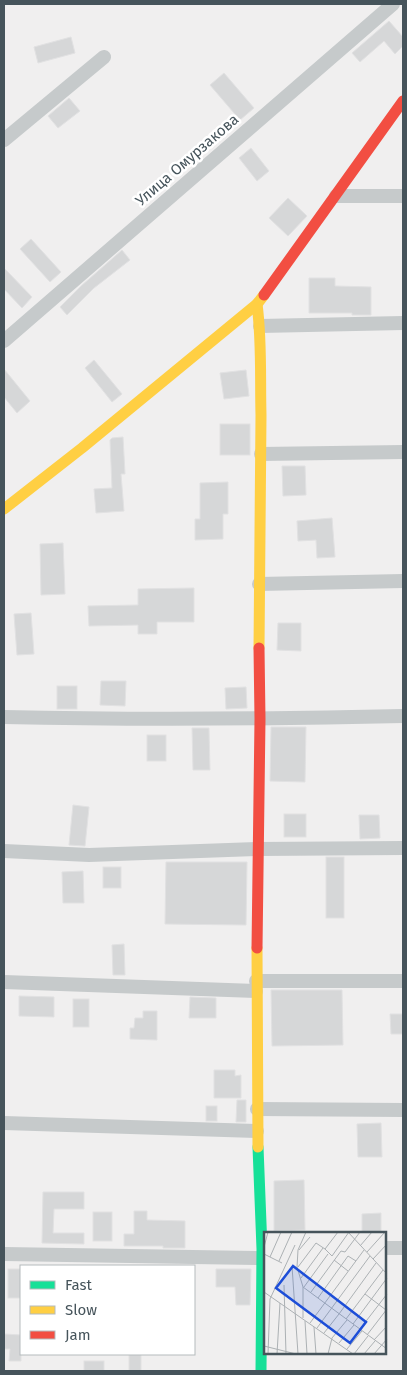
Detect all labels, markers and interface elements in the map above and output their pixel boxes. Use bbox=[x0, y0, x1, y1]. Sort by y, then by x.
street label: Улица Омурзакова bbox=[132, 110, 242, 210]
inset map bbox=[264, 1232, 387, 1355]
legend bbox=[20, 1265, 195, 1355]
text: Fast bbox=[65, 1276, 92, 1294]
text: Slow bbox=[65, 1301, 97, 1319]
text: Jam bbox=[65, 1326, 91, 1344]

